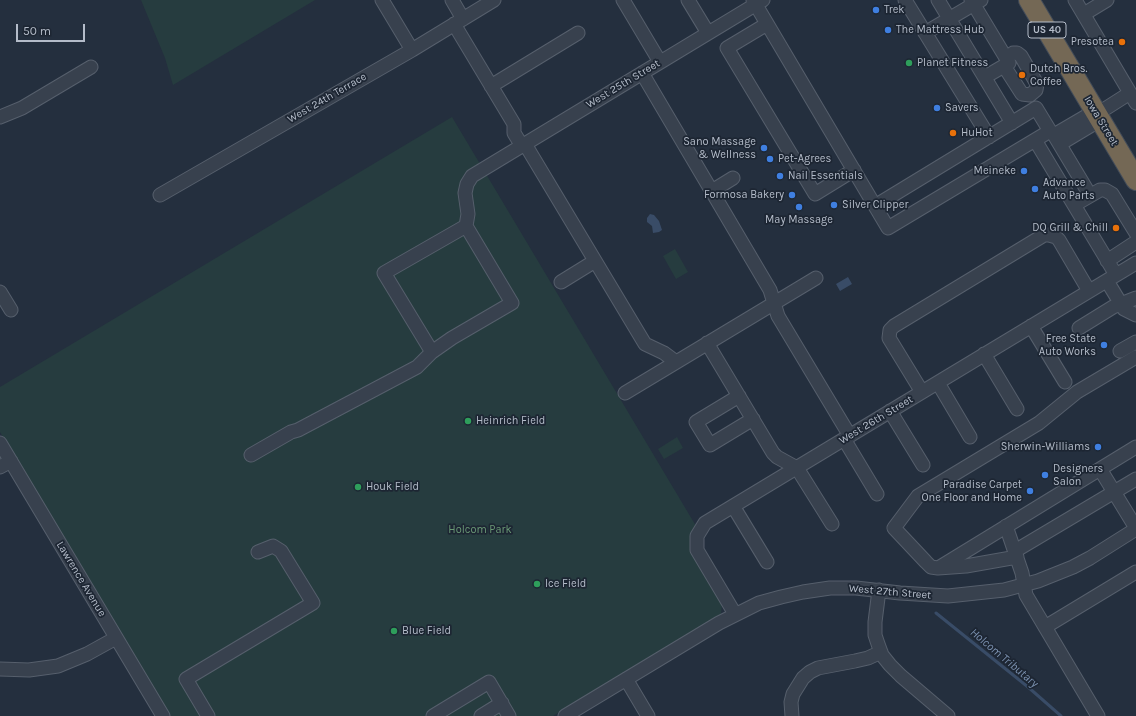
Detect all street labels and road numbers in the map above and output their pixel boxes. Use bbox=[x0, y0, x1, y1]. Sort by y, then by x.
road number: US 40 bbox=[1028, 22, 1066, 38]
street label: West 25th Street bbox=[584, 57, 662, 111]
street label: West 24th Terrace bbox=[285, 70, 369, 126]
street label: Iowa Street bbox=[1081, 94, 1121, 148]
street label: West 26th Street bbox=[837, 393, 915, 447]
street label: Lawrence Avenue bbox=[53, 539, 109, 619]
street label: West 27th Street bbox=[848, 582, 932, 602]

